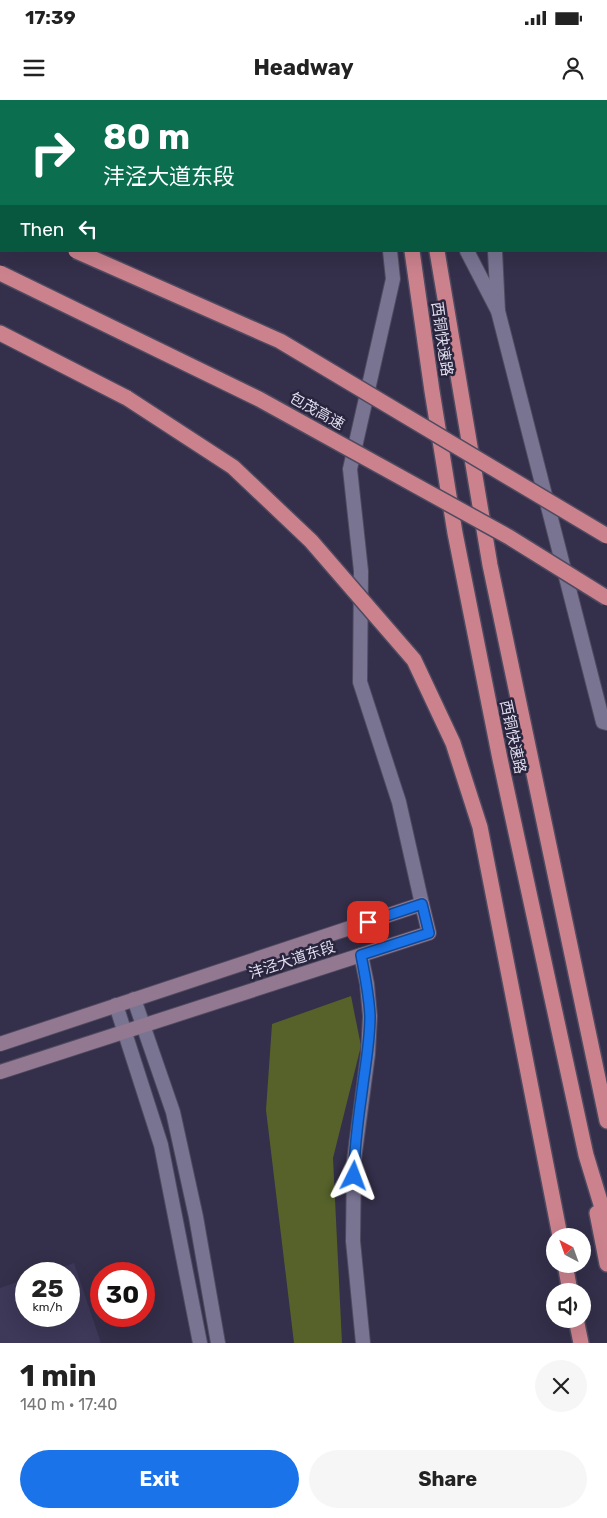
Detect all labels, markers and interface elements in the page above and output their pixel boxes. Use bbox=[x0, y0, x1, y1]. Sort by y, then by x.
text: 17:39 bbox=[25, 6, 76, 29]
icon: menu bbox=[20, 54, 48, 82]
text: Headway bbox=[253, 54, 354, 81]
icon: person bbox=[559, 54, 587, 82]
text: 80 m bbox=[103, 116, 190, 158]
icon: right bbox=[20, 120, 85, 185]
text: 沣泾大道东段 bbox=[103, 163, 235, 190]
icon: left bbox=[74, 215, 102, 243]
text: Then bbox=[20, 218, 64, 241]
street label: 西铜快速路 bbox=[428, 301, 456, 377]
street label: 包茂高速 bbox=[286, 389, 348, 433]
street label: 西铜快速路 bbox=[496, 698, 530, 776]
pin bbox=[347, 901, 389, 943]
icon: arrive bbox=[354, 908, 382, 936]
street label: 沣泾大道东段 bbox=[246, 938, 338, 982]
position arrow bbox=[327, 1149, 379, 1201]
north arrow bbox=[546, 1228, 591, 1272]
map controls bbox=[546, 1228, 591, 1328]
speed limit sign: 30 bbox=[90, 1262, 155, 1327]
text: 25 bbox=[31, 1274, 64, 1303]
button: sound bbox=[546, 1283, 591, 1328]
text: km/h bbox=[33, 1300, 62, 1314]
text: 1 min bbox=[20, 1358, 97, 1394]
button: close bbox=[535, 1360, 587, 1412]
text: 140 m · 17:40 bbox=[20, 1395, 117, 1414]
button: Exit bbox=[20, 1450, 299, 1508]
button: Share bbox=[309, 1450, 587, 1508]

